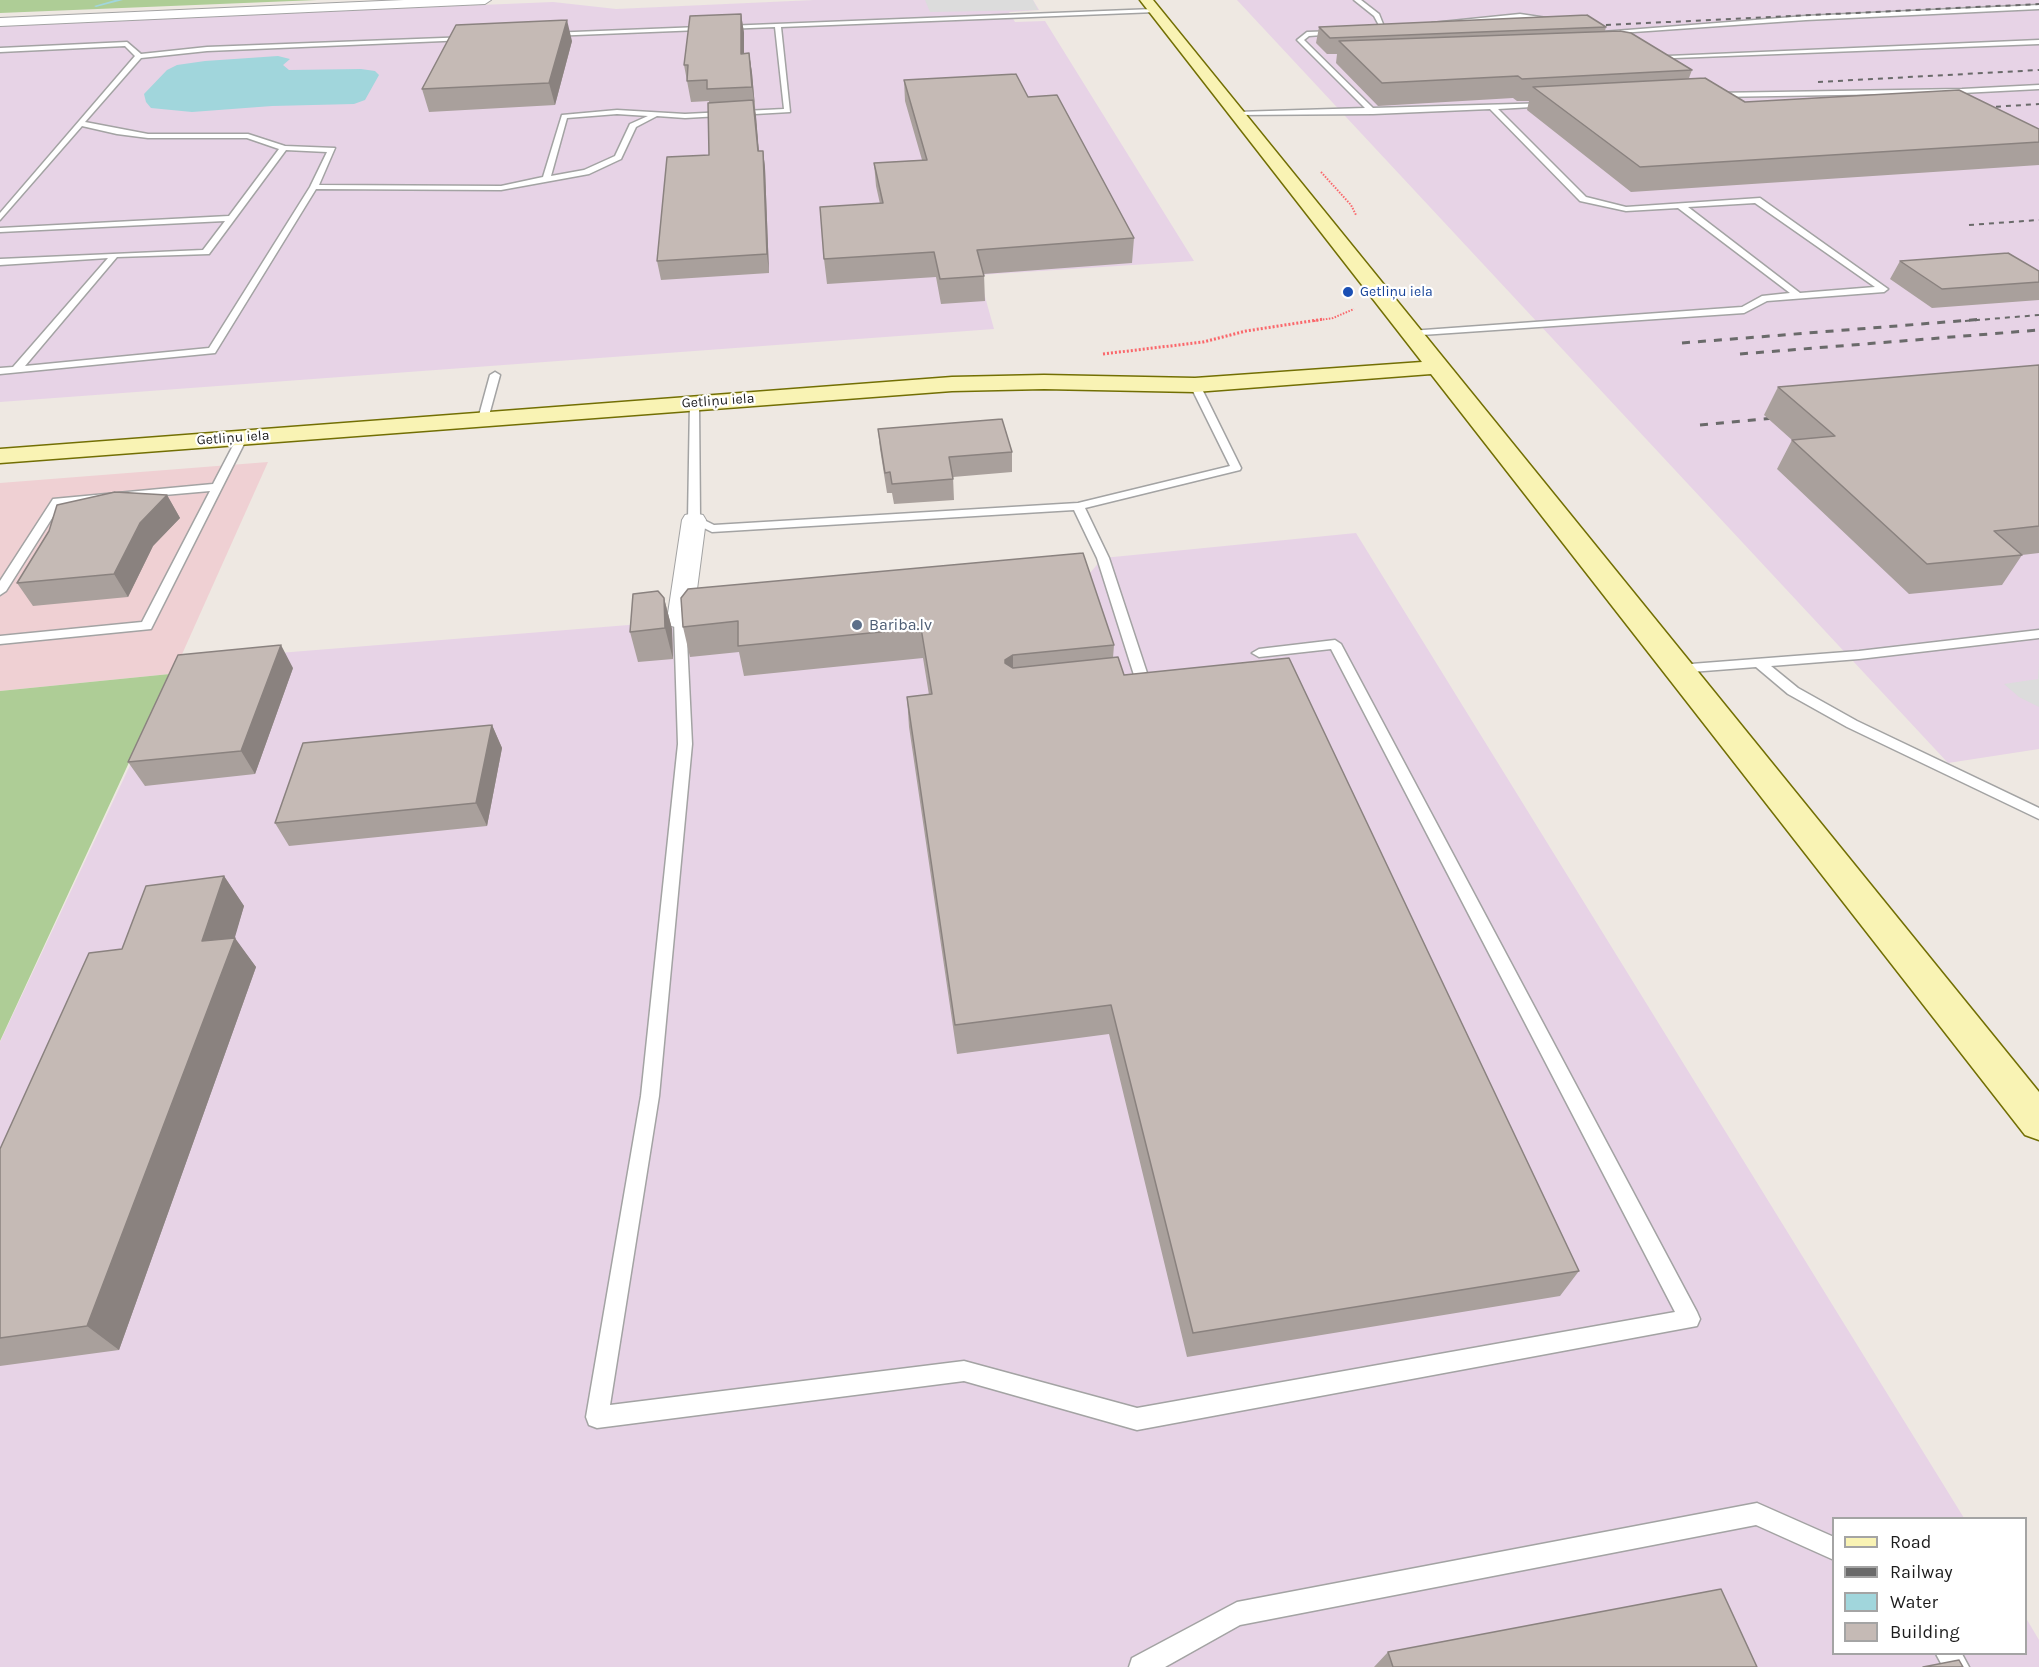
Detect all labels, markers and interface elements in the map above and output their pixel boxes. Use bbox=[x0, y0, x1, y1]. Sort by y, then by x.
place label: Getliņu iela bbox=[1360, 284, 1433, 300]
marker: Getliņu iela bbox=[1341, 285, 1355, 299]
street label: Getliņu iela bbox=[681, 390, 755, 412]
street label: Getliņu iela bbox=[196, 427, 270, 449]
place label: Bariba.lv bbox=[869, 615, 932, 635]
marker: Bariba.lv bbox=[850, 618, 864, 632]
legend bbox=[1832, 1517, 2027, 1655]
text: Road bbox=[1890, 1531, 1931, 1553]
text: Railway bbox=[1890, 1561, 1953, 1583]
text: Water bbox=[1890, 1591, 1938, 1613]
text: Building bbox=[1890, 1621, 1960, 1643]

